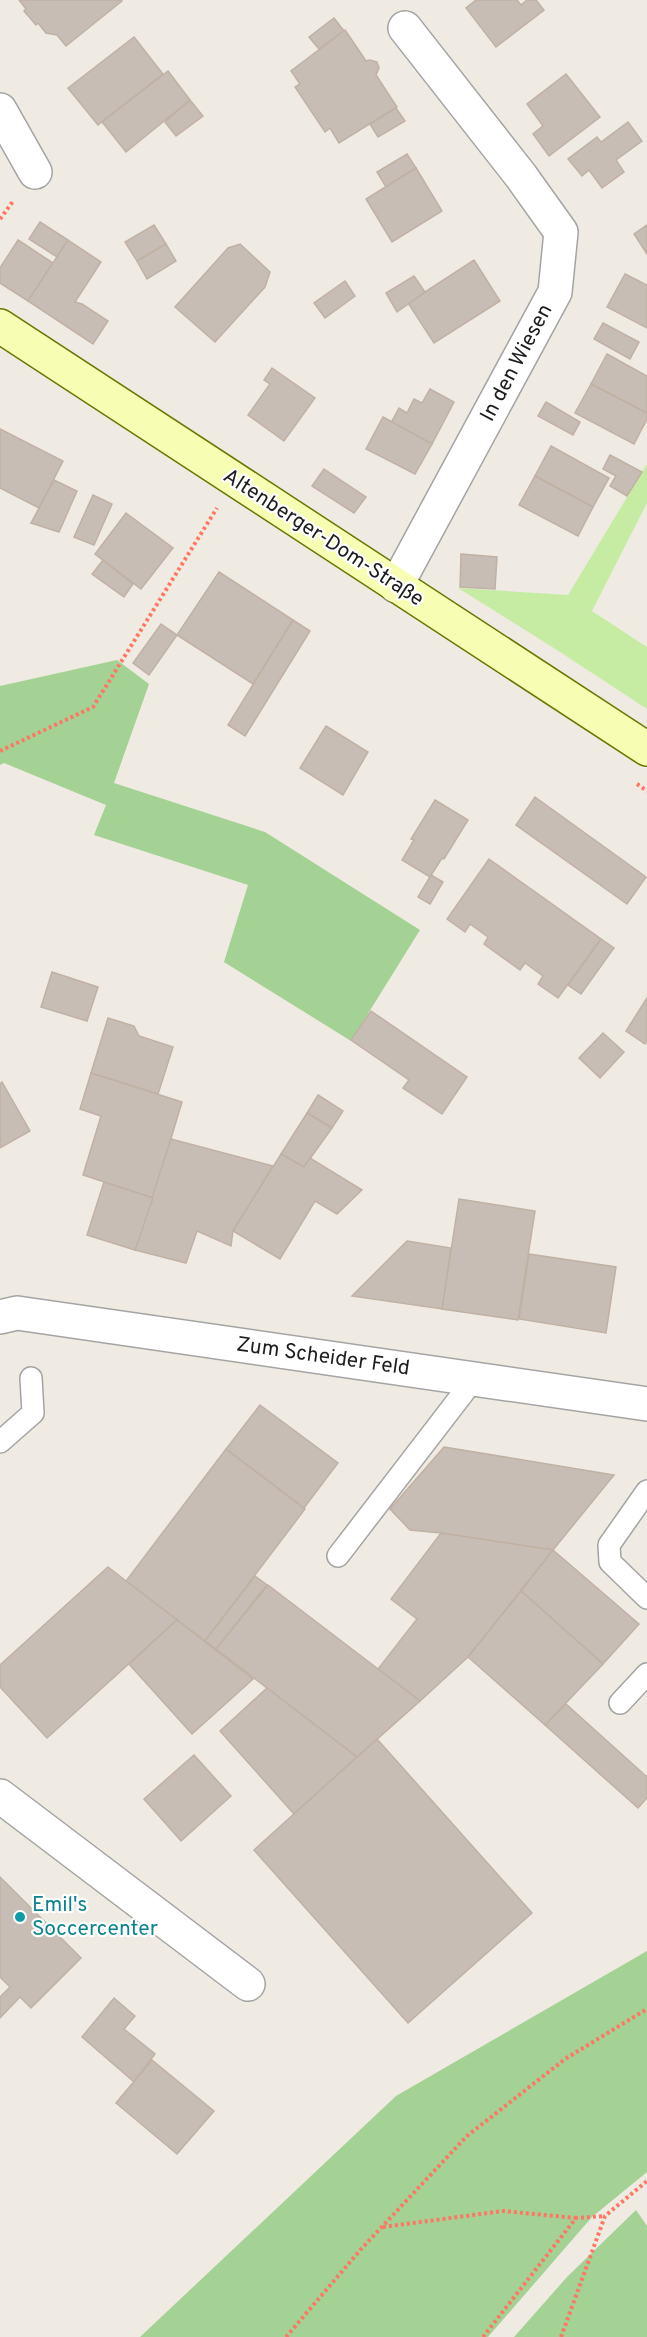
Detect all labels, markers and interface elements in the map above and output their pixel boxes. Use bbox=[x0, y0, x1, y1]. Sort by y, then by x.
street label: In den Wiesen bbox=[475, 300, 559, 426]
street label: Altenberger-Dom-Straße bbox=[218, 463, 428, 613]
street label: Zum Scheider Feld bbox=[235, 1331, 411, 1383]
place label: Emil's Soccercenter bbox=[32, 1892, 158, 1943]
marker: Emil's Soccercenter bbox=[13, 1910, 27, 1924]

